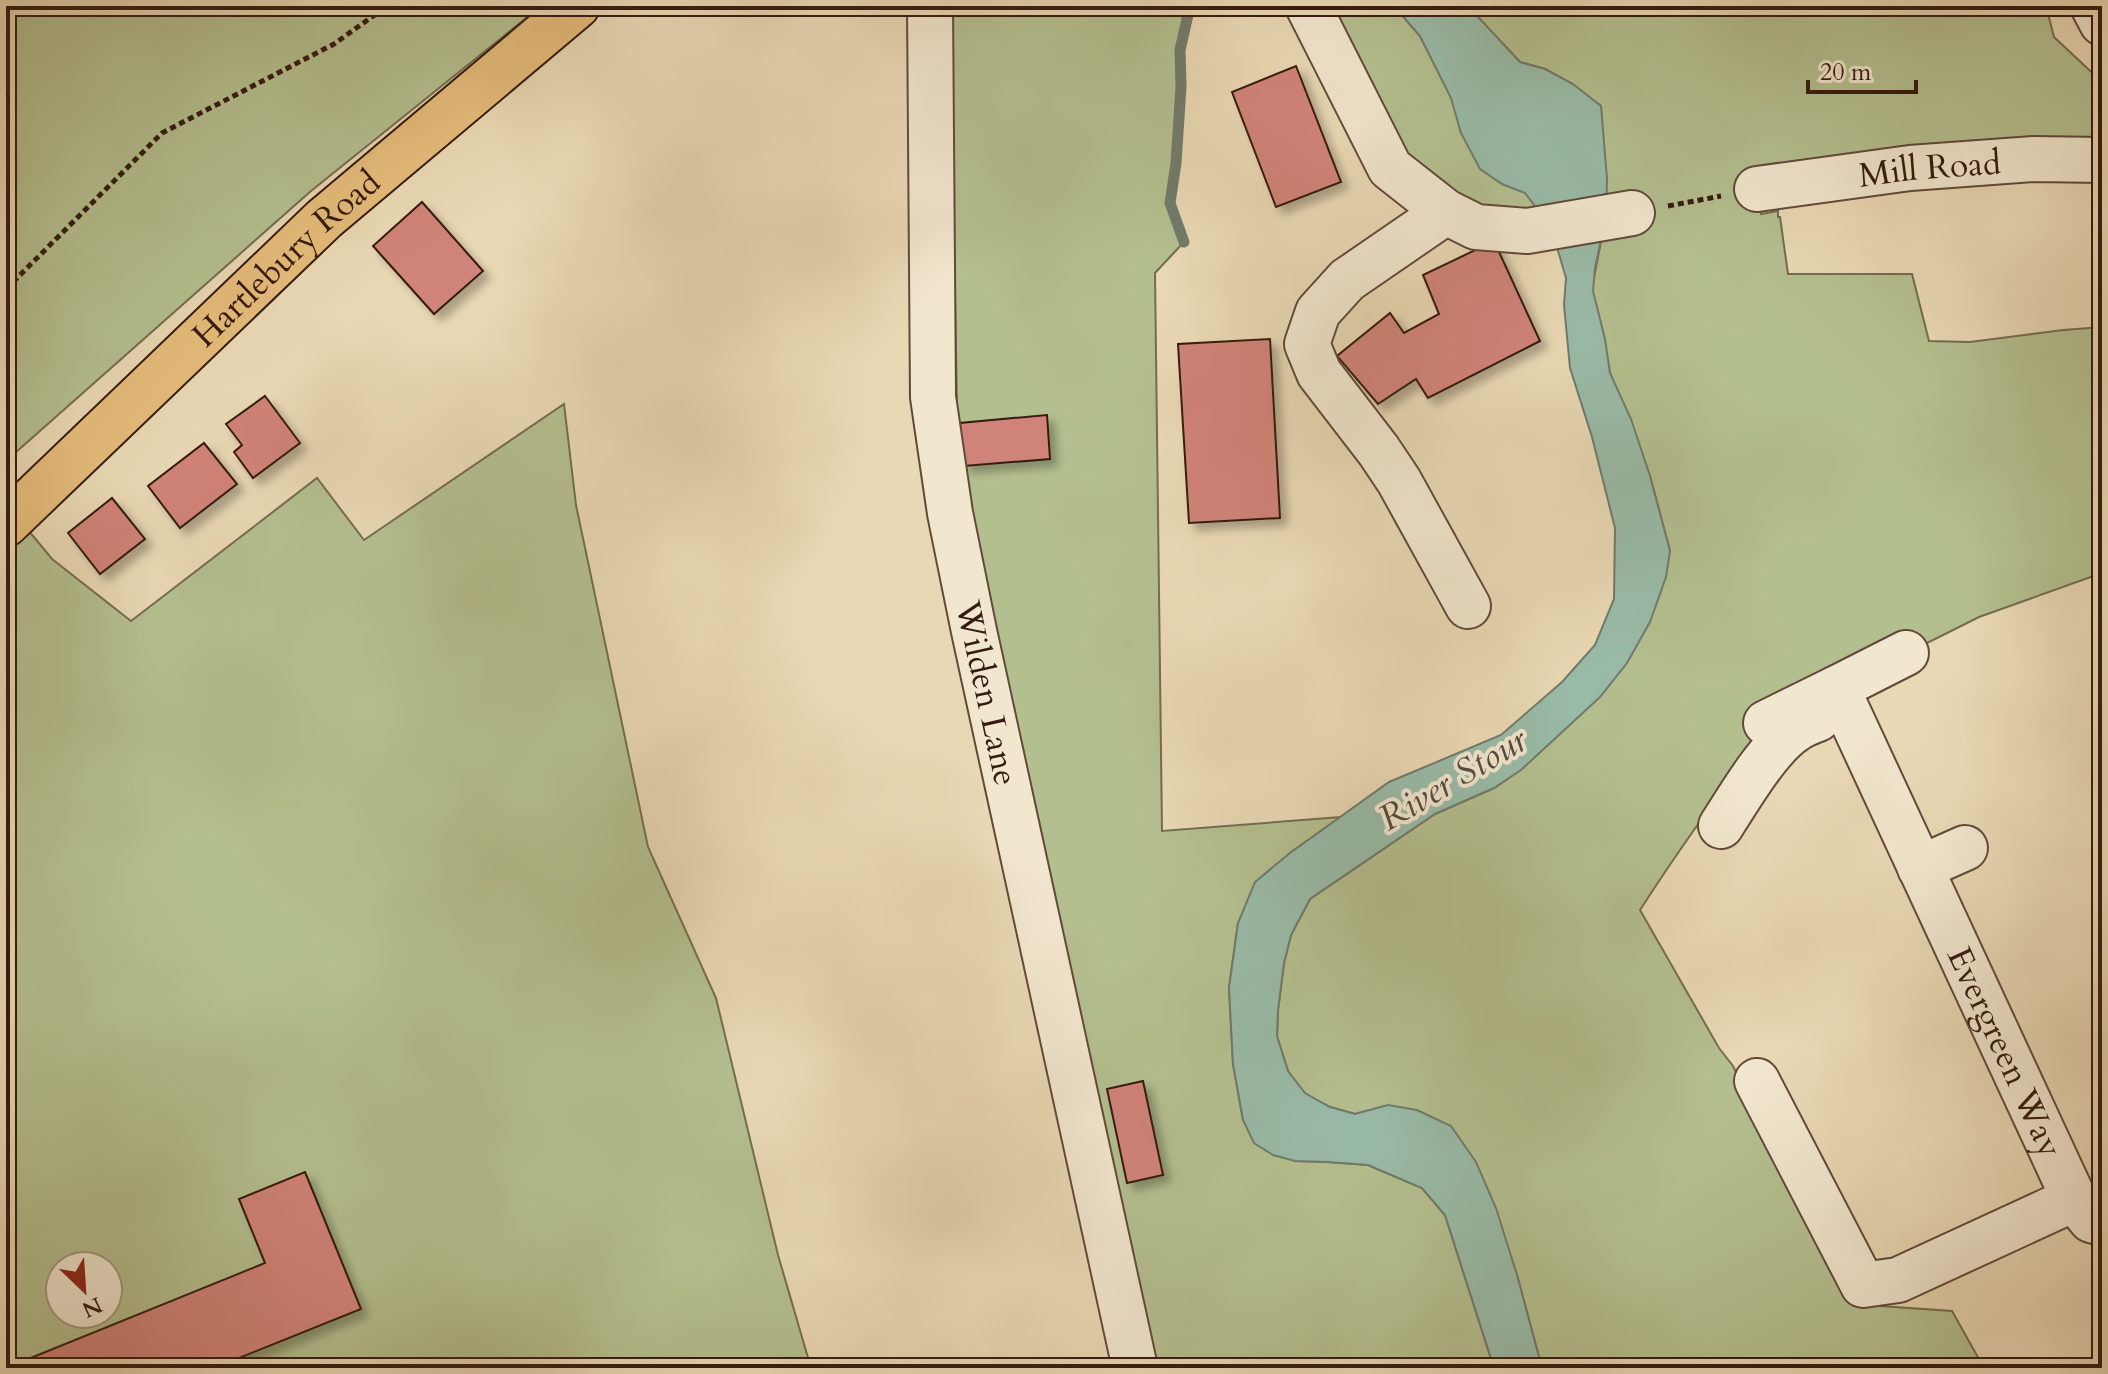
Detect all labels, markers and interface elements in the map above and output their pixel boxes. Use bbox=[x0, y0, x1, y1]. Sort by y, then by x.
scale bar bbox=[1808, 44, 1916, 94]
text: 20 m bbox=[1820, 56, 1872, 89]
street label: Mill Road bbox=[1856, 139, 2002, 199]
street label: Hartlebury Road bbox=[182, 160, 390, 358]
street label: Wilden Lane bbox=[944, 596, 1029, 790]
water label: River Stour bbox=[1369, 715, 1537, 843]
street label: Evergreen Way bbox=[1936, 939, 2073, 1165]
north arrow bbox=[44, 1250, 124, 1330]
text: N bbox=[77, 1290, 107, 1325]

